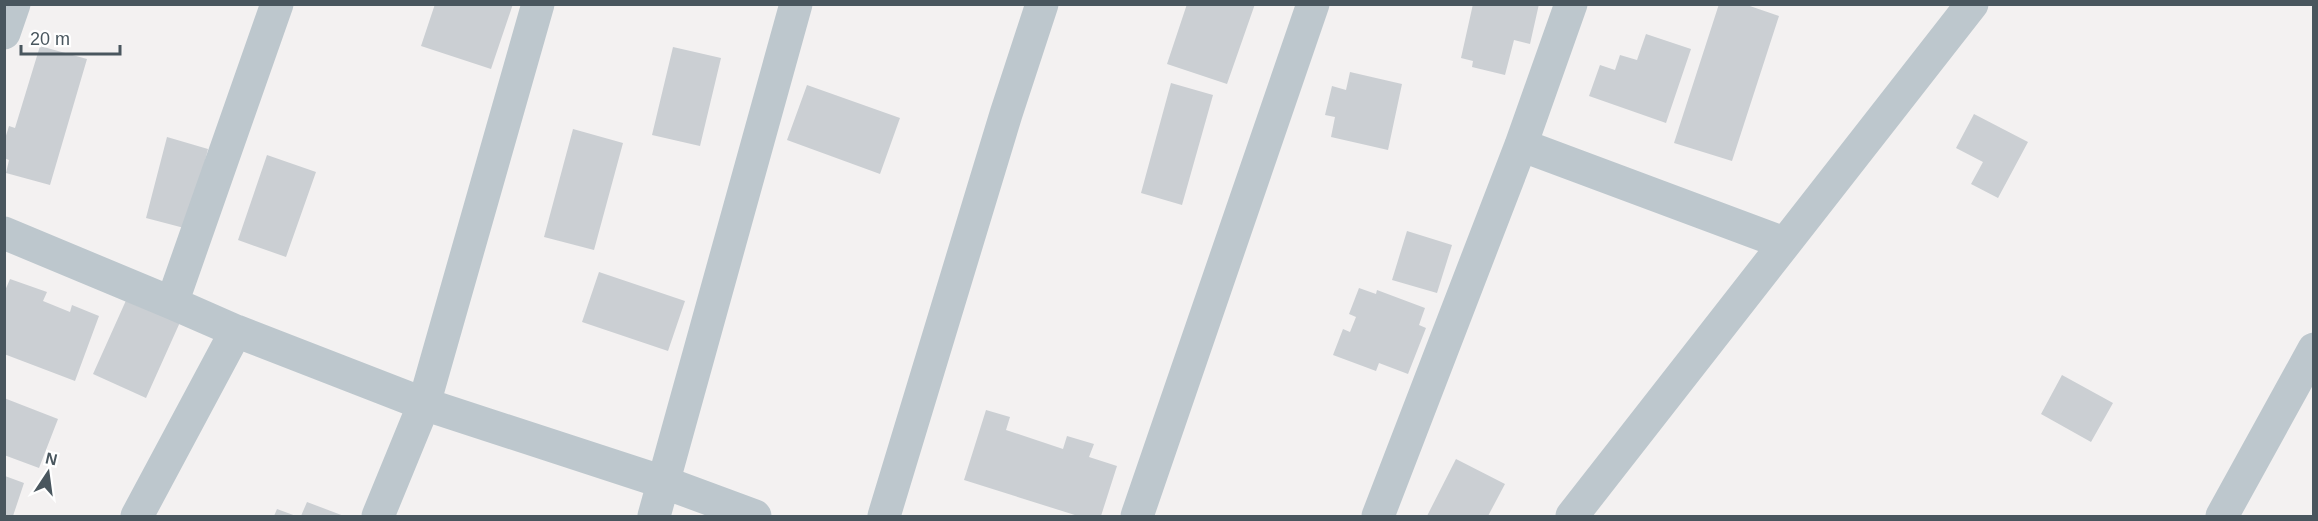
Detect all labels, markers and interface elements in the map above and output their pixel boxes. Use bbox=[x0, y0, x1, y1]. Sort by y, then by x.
scale bar bbox=[21, 18, 120, 56]
text: 20 m bbox=[30, 29, 70, 49]
north arrow bbox=[18, 443, 78, 503]
text: N bbox=[44, 449, 59, 468]

